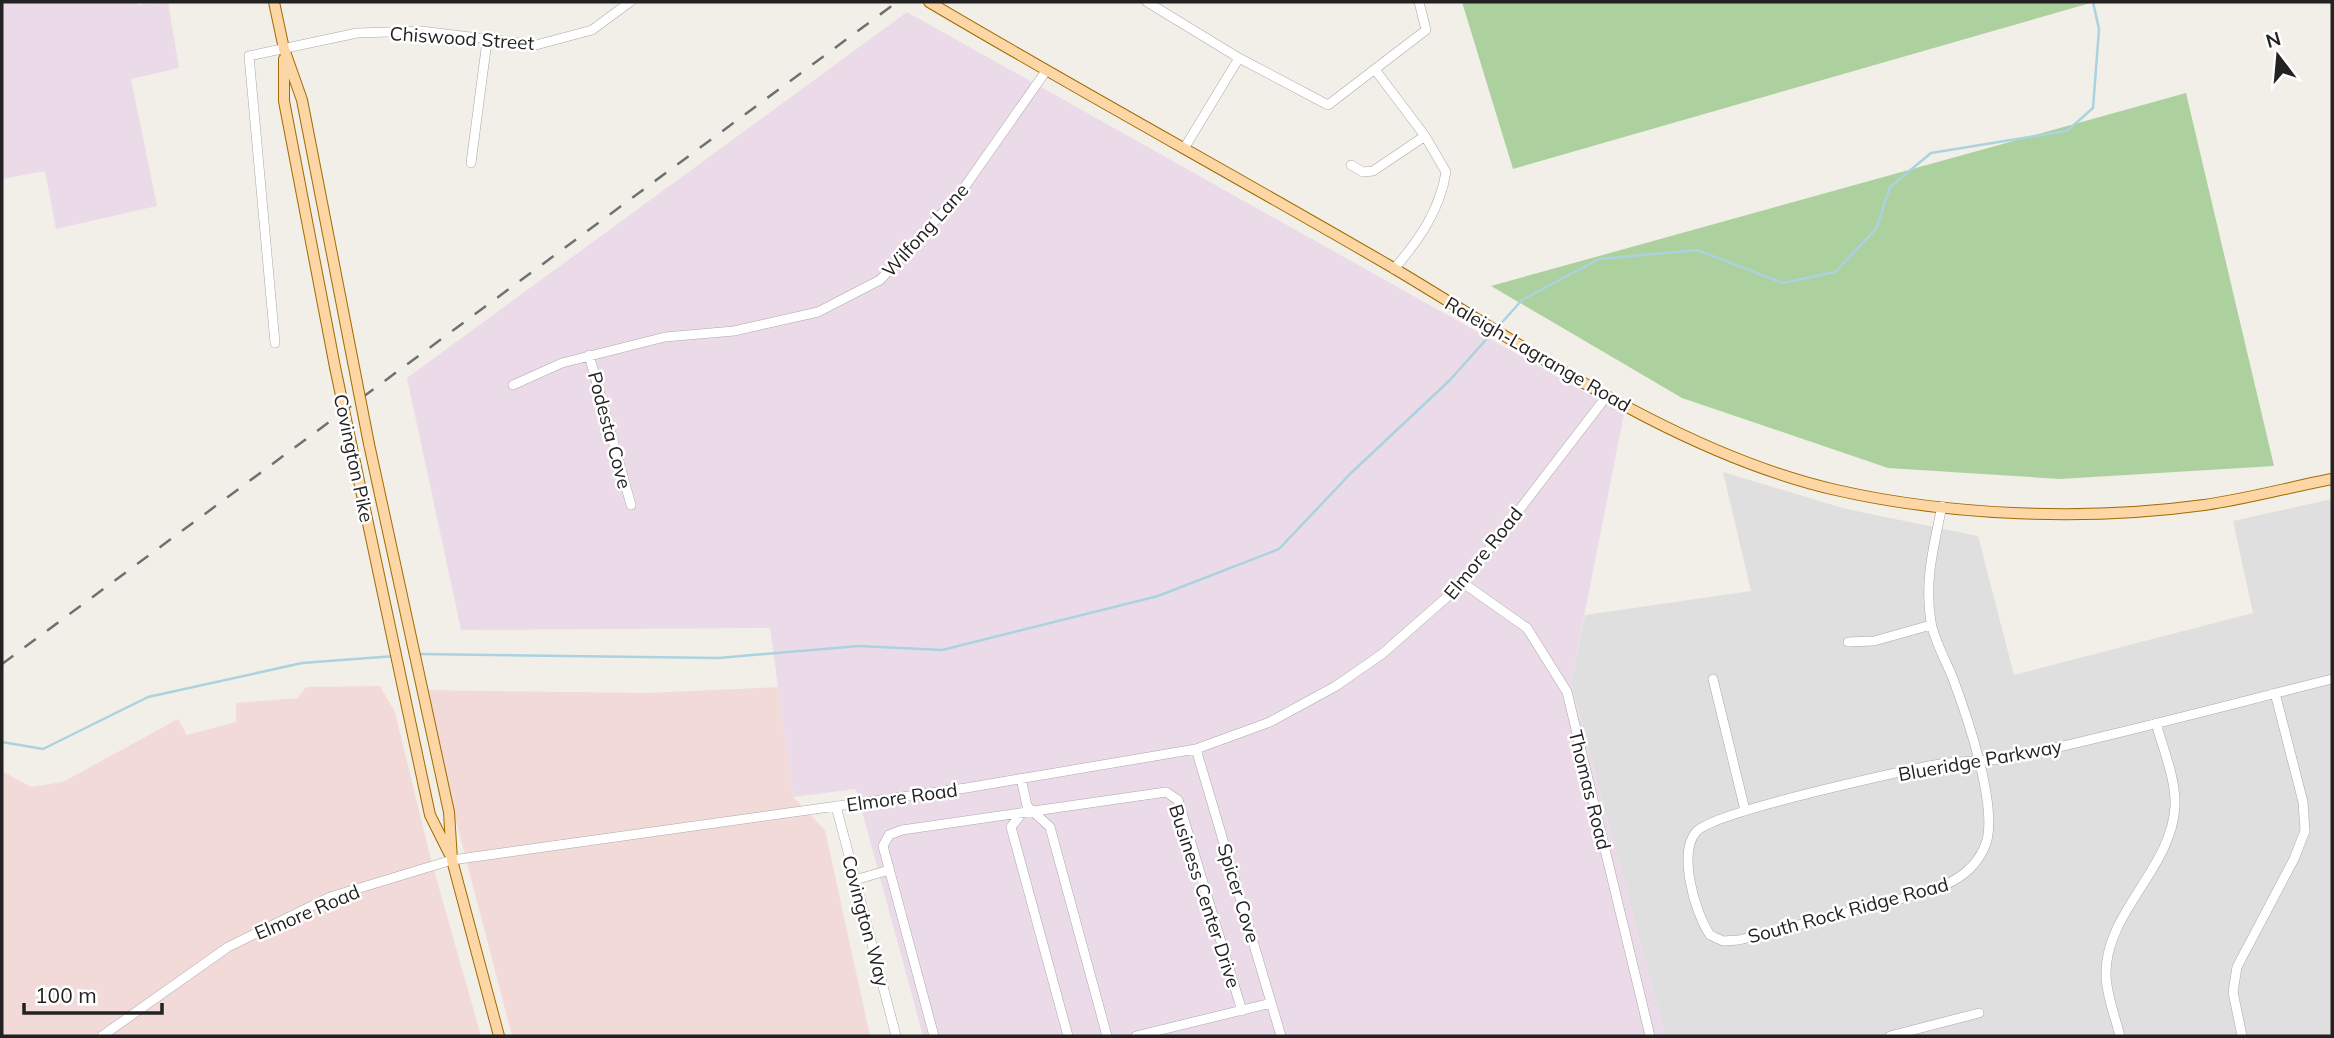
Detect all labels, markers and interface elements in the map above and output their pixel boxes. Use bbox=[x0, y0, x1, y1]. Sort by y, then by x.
street label: Chiswood Street bbox=[389, 21, 535, 55]
north arrow bbox=[2243, 21, 2313, 91]
text: N bbox=[2263, 26, 2284, 53]
street label: Wilfong Lane bbox=[877, 178, 973, 282]
street label: Raleigh-Lagrange Road bbox=[1441, 291, 1635, 417]
street label: Podesta Cove bbox=[583, 369, 637, 491]
street label: Covington Pike bbox=[329, 392, 379, 524]
street label: Elmore Road bbox=[1438, 502, 1528, 604]
street label: Thomas Road bbox=[1564, 728, 1616, 852]
street label: Blueridge Parkway bbox=[1896, 734, 2064, 786]
street label: Elmore Road bbox=[845, 777, 959, 817]
street label: Business Center Drive bbox=[1164, 801, 1246, 991]
street label: Spicer Cove bbox=[1213, 840, 1265, 946]
street label: Covington Way bbox=[837, 853, 895, 989]
street label: South Rock Ridge Road bbox=[1745, 872, 1951, 948]
street label: Elmore Road bbox=[251, 879, 363, 945]
scale bar bbox=[24, 972, 163, 1016]
text: 100 m bbox=[35, 982, 97, 1008]

